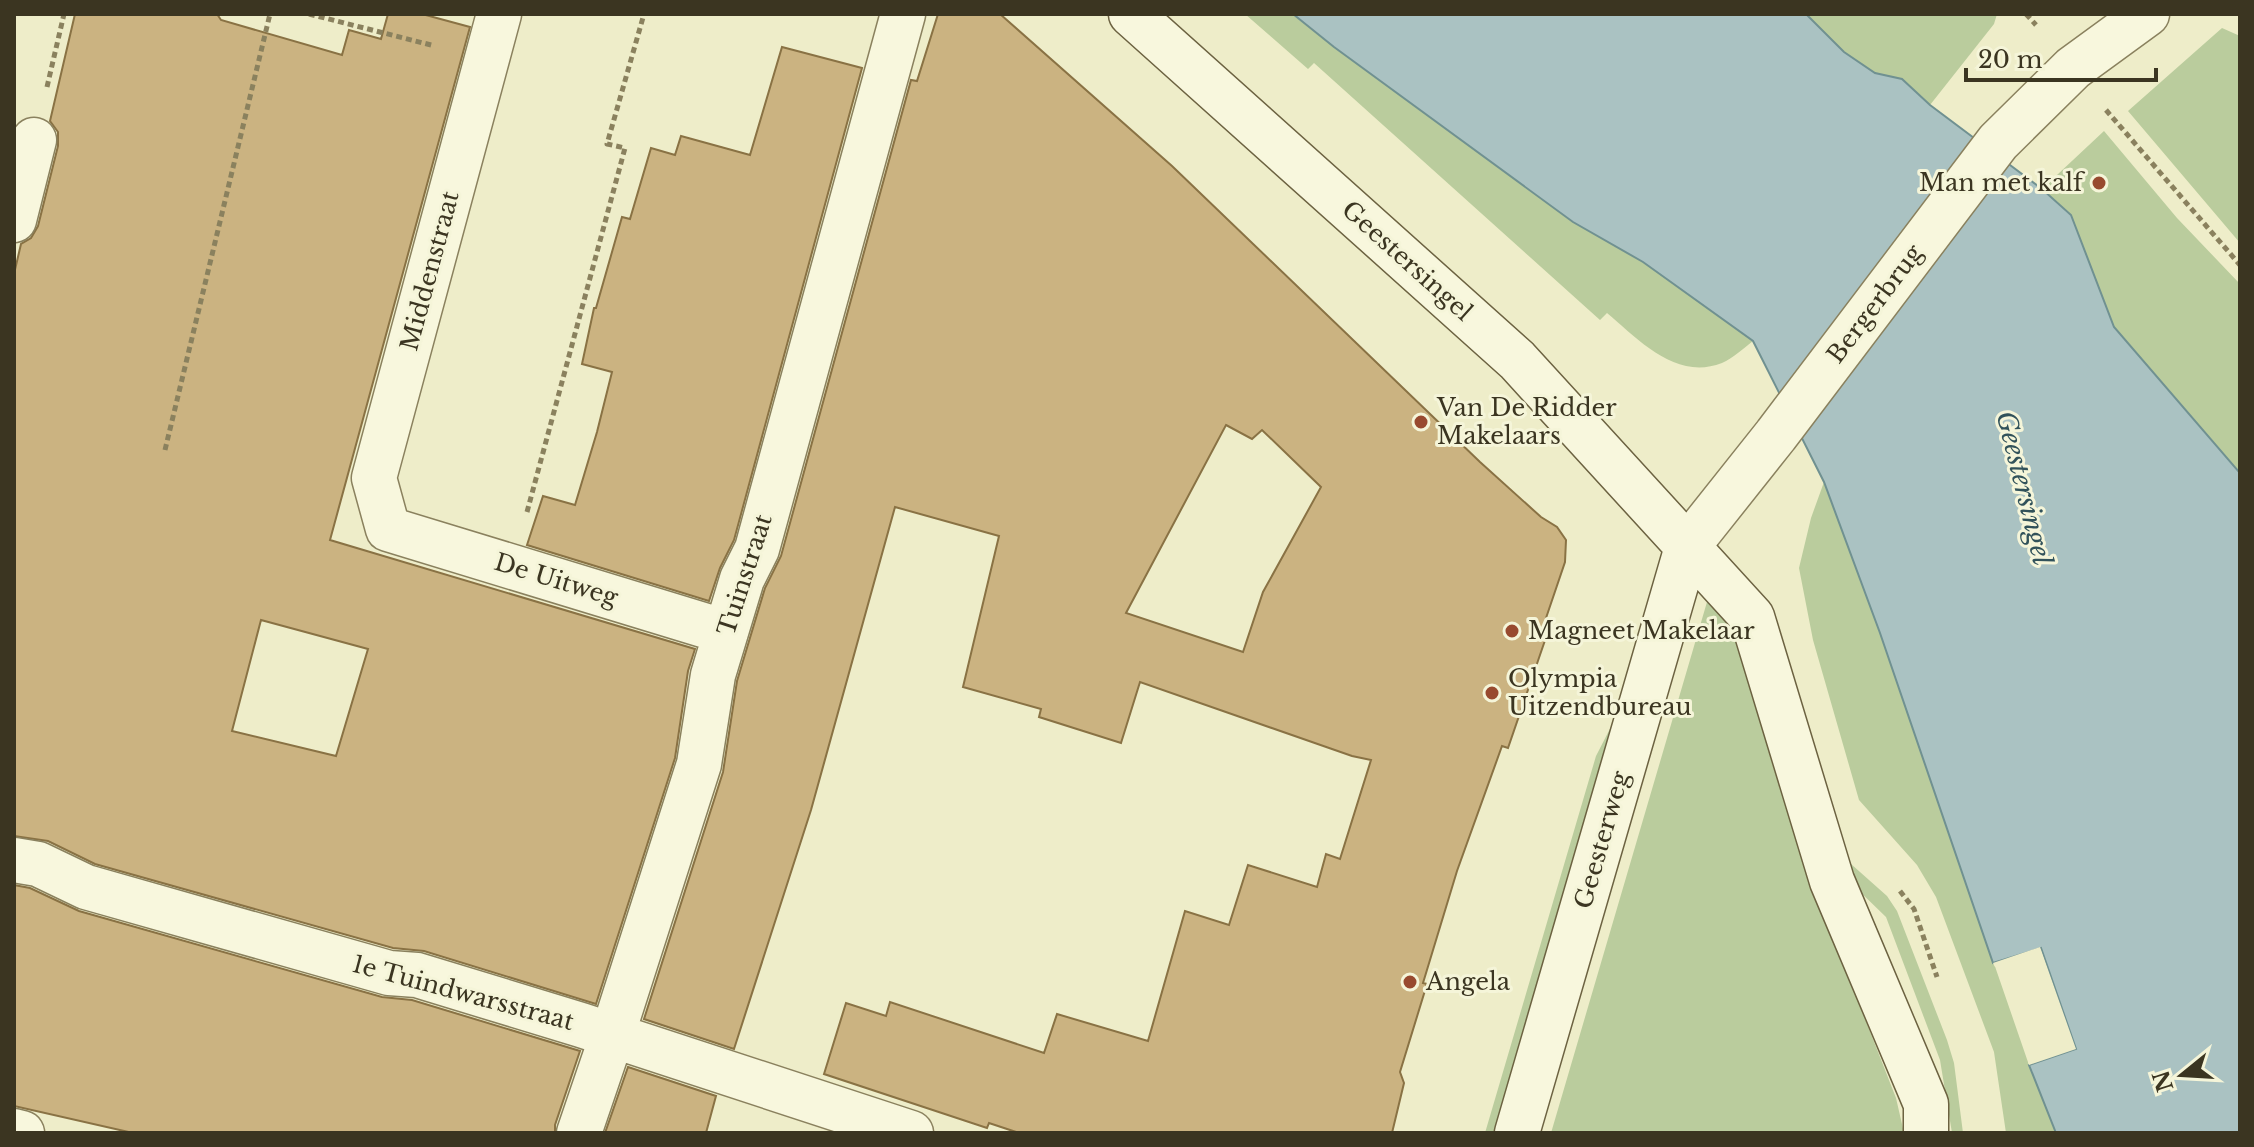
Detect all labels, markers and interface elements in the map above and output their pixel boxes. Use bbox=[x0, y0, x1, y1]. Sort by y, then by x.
scale bar bbox=[1966, 32, 2156, 82]
text: 20 m bbox=[1978, 45, 2043, 74]
place label: Man met kalf bbox=[1919, 168, 2086, 197]
marker: Man met kalf bbox=[2090, 174, 2108, 192]
street label: Middenstraat bbox=[394, 188, 465, 354]
street label: Geestersingel bbox=[1336, 195, 1478, 327]
street label: Bergerbrug bbox=[1821, 238, 1929, 369]
place label: Van De Ridder Makelaars bbox=[1436, 393, 1617, 450]
water label: Geestersingel bbox=[1989, 408, 2059, 569]
marker: Van De Ridder Makelaars bbox=[1412, 413, 1430, 431]
street label: Tuinstraat bbox=[711, 511, 778, 639]
street label: De Uitweg bbox=[491, 547, 622, 612]
place label: Magneet Makelaar bbox=[1528, 616, 1755, 645]
marker: Magneet Makelaar bbox=[1503, 622, 1521, 640]
place label: Olympia Uitzendbureau bbox=[1508, 664, 1692, 721]
marker: Olympia Uitzendbureau bbox=[1483, 684, 1501, 702]
street label: Geesterweg bbox=[1568, 767, 1635, 912]
street label: 1e Tuindwarsstraat bbox=[349, 949, 577, 1036]
place label: Angela bbox=[1425, 967, 1511, 996]
marker: Angela bbox=[1401, 973, 1419, 991]
north arrow bbox=[2142, 1035, 2222, 1115]
text: N bbox=[2147, 1067, 2179, 1095]

